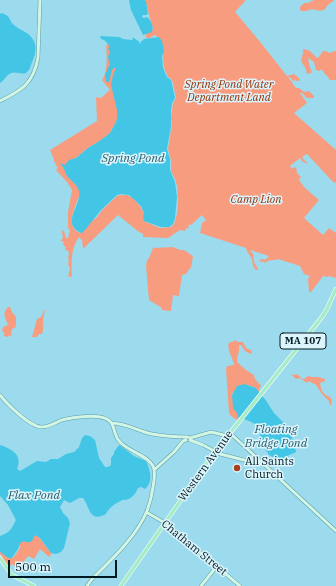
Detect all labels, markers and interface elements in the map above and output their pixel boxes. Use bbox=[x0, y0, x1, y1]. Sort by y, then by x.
park label: Spring Pond Water Department Land bbox=[185, 78, 273, 104]
water label: Spring Pond bbox=[102, 152, 164, 166]
park label: Camp Lion bbox=[231, 193, 281, 207]
road number: MA 107 bbox=[280, 333, 326, 349]
water label: Floating Bridge Pond bbox=[245, 423, 307, 451]
street label: Western Avenue bbox=[176, 428, 236, 504]
place label: All Saints Church bbox=[245, 455, 294, 481]
marker: All Saints Church bbox=[232, 463, 242, 473]
water label: Flax Pond bbox=[8, 489, 60, 503]
street label: Chatham Street bbox=[159, 518, 229, 578]
scale bar bbox=[10, 552, 119, 578]
text: 500 m bbox=[15, 559, 51, 574]

